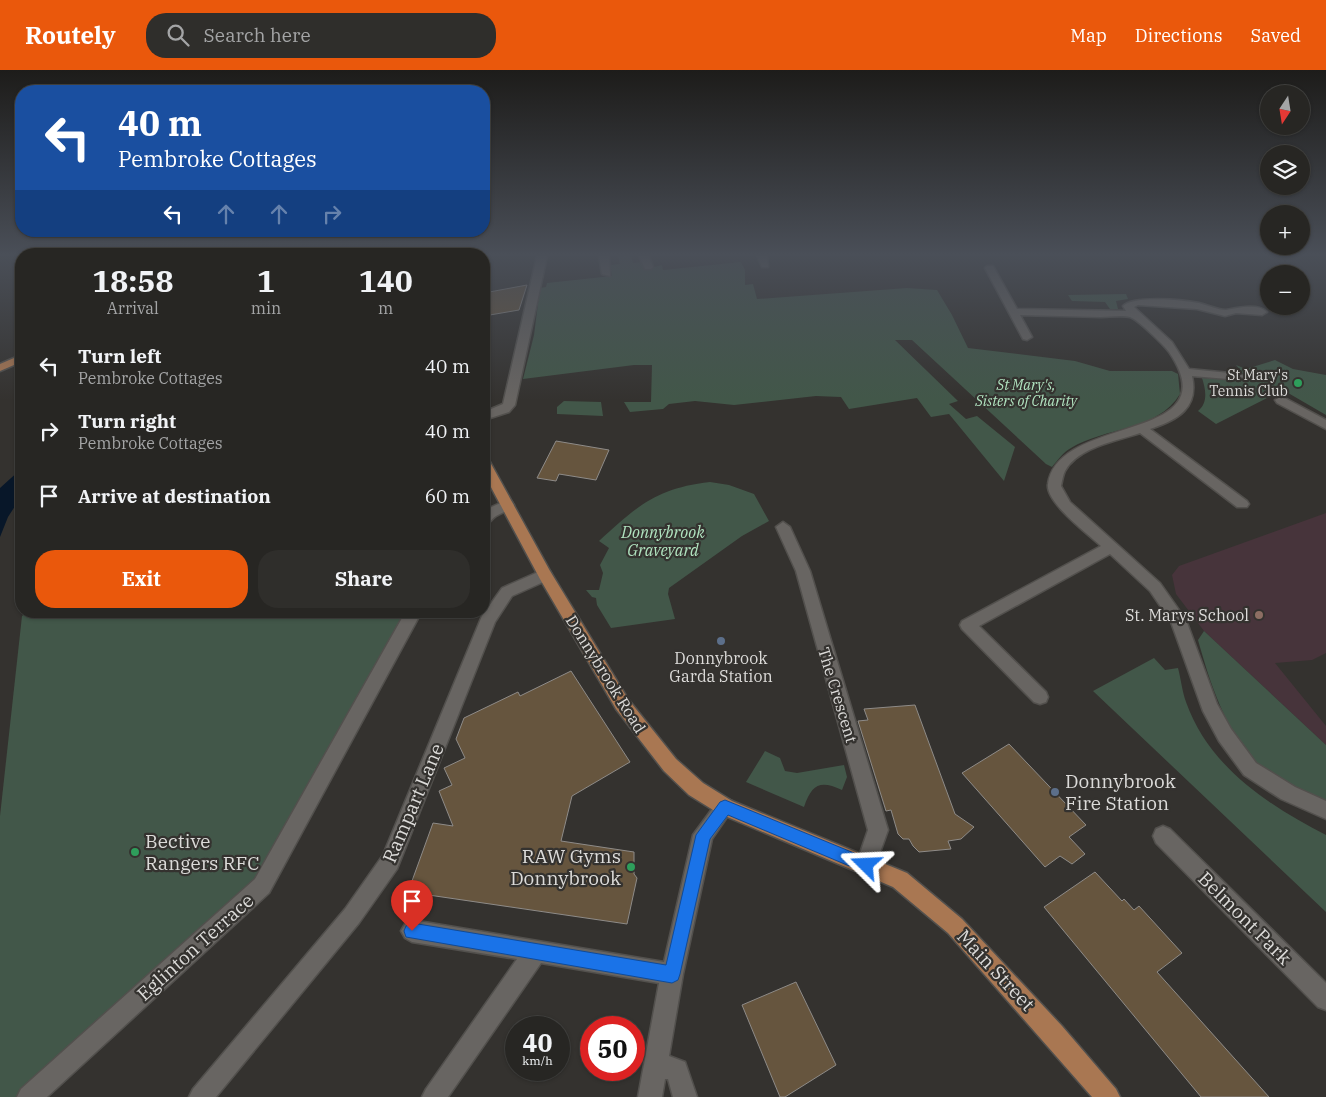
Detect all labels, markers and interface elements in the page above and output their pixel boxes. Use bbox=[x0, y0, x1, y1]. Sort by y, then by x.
search box bbox=[146, 13, 496, 58]
text: Routely bbox=[25, 19, 116, 51]
icon: search bbox=[164, 21, 192, 49]
text: Search here bbox=[204, 23, 311, 47]
text: Map bbox=[1070, 24, 1107, 47]
text: Directions bbox=[1135, 24, 1223, 47]
text: Saved bbox=[1251, 24, 1301, 47]
north arrow bbox=[1260, 85, 1310, 135]
map controls bbox=[1260, 85, 1310, 315]
text: 40 m bbox=[118, 100, 202, 146]
icon: left bbox=[35, 105, 100, 170]
text: Pembroke Cottages bbox=[118, 144, 317, 173]
button: layers bbox=[1260, 145, 1310, 195]
icon: left bbox=[159, 200, 187, 228]
icon: ahead bbox=[212, 200, 240, 228]
icon: ahead bbox=[265, 200, 293, 228]
icon: right bbox=[318, 200, 346, 228]
button: + bbox=[1260, 205, 1310, 255]
text: 18:58 bbox=[92, 261, 173, 300]
text: 1 bbox=[257, 261, 275, 300]
text: 140 bbox=[359, 261, 413, 300]
button: − bbox=[1260, 265, 1310, 315]
text: Arrival bbox=[107, 298, 159, 318]
text: min bbox=[251, 298, 281, 318]
text: m bbox=[378, 298, 393, 318]
text: Turn left bbox=[78, 344, 161, 368]
icon: left bbox=[35, 352, 63, 380]
text: 40 m bbox=[425, 354, 470, 378]
place label: St Mary's Tennis Club bbox=[1209, 366, 1288, 400]
text: Pembroke Cottages bbox=[78, 368, 223, 388]
park label: St Mary's, Sisters of Charity bbox=[974, 376, 1078, 410]
marker: St Mary's Tennis Club bbox=[1292, 377, 1304, 389]
text: Turn right bbox=[78, 409, 176, 433]
icon: right bbox=[35, 417, 63, 445]
text: 40 m bbox=[425, 419, 470, 443]
text: Pembroke Cottages bbox=[78, 433, 223, 453]
icon: arrive bbox=[35, 482, 63, 510]
text: Arrive at destination bbox=[78, 484, 271, 508]
text: 60 m bbox=[425, 484, 470, 508]
park label: Donnybrook Graveyard bbox=[620, 522, 705, 560]
button: Exit bbox=[35, 550, 248, 608]
button: Share bbox=[258, 550, 470, 608]
place label: St. Marys School bbox=[1125, 605, 1249, 625]
marker: St. Marys School bbox=[1253, 609, 1265, 621]
street label: Donnybrook Road bbox=[562, 611, 650, 737]
marker: Donnybrook Garda Station bbox=[715, 635, 727, 647]
street label: The Crescent bbox=[814, 645, 862, 746]
place label: Donnybrook Garda Station bbox=[669, 648, 773, 686]
street label: Rampart Lane bbox=[377, 740, 449, 866]
place label: Donnybrook Fire Station bbox=[1065, 769, 1176, 815]
marker: Donnybrook Fire Station bbox=[1049, 786, 1061, 798]
place label: Bective Rangers RFC bbox=[145, 829, 259, 875]
position arrow bbox=[839, 838, 891, 890]
place label: RAW Gyms Donnybrook bbox=[510, 844, 621, 890]
marker: Bective Rangers RFC bbox=[129, 846, 141, 858]
marker: RAW Gyms Donnybrook bbox=[625, 861, 637, 873]
street label: Belmont Park bbox=[1193, 866, 1297, 970]
pin bbox=[391, 880, 433, 931]
icon: arrive bbox=[398, 887, 426, 915]
street label: Eglinton Terrace bbox=[132, 888, 258, 1006]
street label: Main Street bbox=[952, 924, 1040, 1016]
speed limit sign: 50 bbox=[580, 1016, 645, 1081]
text: 40 bbox=[522, 1026, 553, 1059]
text: km/h bbox=[522, 1053, 553, 1068]

